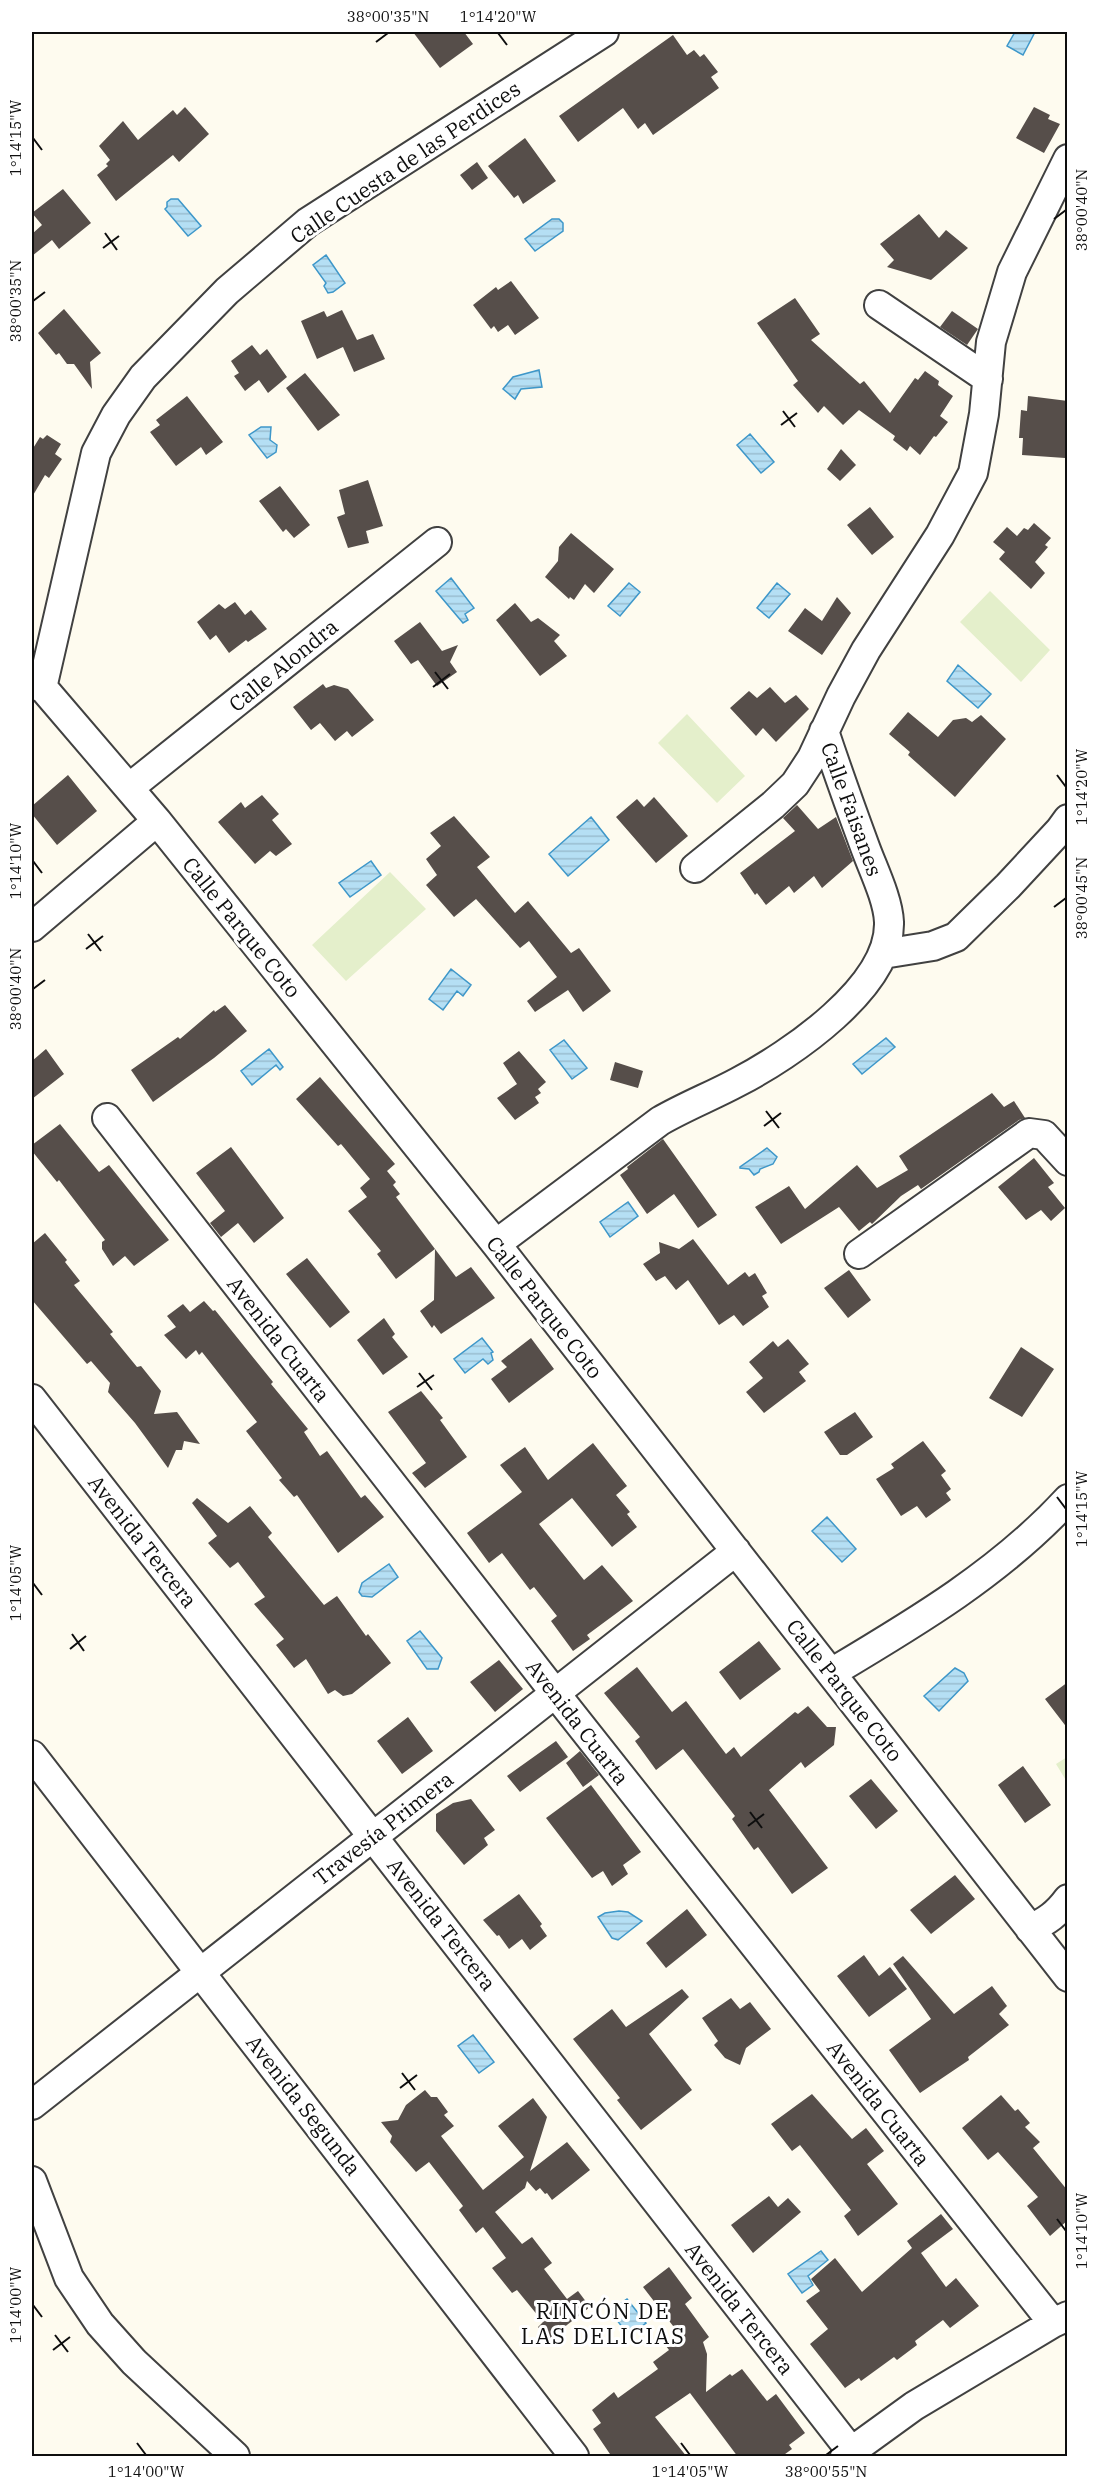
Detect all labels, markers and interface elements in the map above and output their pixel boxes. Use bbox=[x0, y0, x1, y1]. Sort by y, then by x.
text: 38°00'35"N bbox=[347, 7, 429, 26]
text: 1°14'20"W bbox=[460, 7, 537, 26]
street label: Calle Cuesta de las Perdices bbox=[284, 74, 526, 250]
text: 1°14'15"W bbox=[6, 99, 25, 176]
text: 38°00'40"N bbox=[1072, 169, 1091, 251]
text: 38°00'35"N bbox=[6, 260, 25, 342]
street label: Calle Alondra bbox=[223, 612, 343, 718]
street label: Calle Faisanes bbox=[815, 738, 889, 880]
text: 1°14'20"W bbox=[1072, 748, 1091, 825]
text: 1°14'10"W bbox=[6, 822, 25, 899]
street label: Calle Parque Coto bbox=[177, 851, 307, 1003]
text: 38°00'45"N bbox=[1072, 857, 1091, 939]
text: 38°00'40"N bbox=[6, 948, 25, 1030]
street label: Calle Parque Coto bbox=[481, 1230, 609, 1384]
street label: Avenida Cuarta bbox=[221, 1271, 337, 1407]
street label: Avenida Tercera bbox=[82, 1469, 204, 1613]
text: 1°14'15"W bbox=[1072, 1470, 1091, 1547]
text: 1°14'05"W bbox=[6, 1544, 25, 1621]
street label: Calle Parque Coto bbox=[781, 1613, 909, 1767]
street label: Avenida Cuarta bbox=[520, 1654, 636, 1790]
street label: Travesía Primera bbox=[307, 1765, 459, 1891]
street label: Avenida Tercera bbox=[381, 1852, 503, 1996]
street label: Avenida Segunda bbox=[240, 2029, 368, 2181]
street label: Avenida Cuarta bbox=[821, 2035, 937, 2171]
text: 1°14'10"W bbox=[1072, 2192, 1091, 2269]
street label: Avenida Tercera bbox=[679, 2236, 801, 2380]
text: 1°14'00"W bbox=[6, 2266, 25, 2343]
district label: RINCÓN DE LAS DELICIAS bbox=[521, 2296, 685, 2350]
text: 1°14'00"W bbox=[108, 2462, 185, 2481]
text: 1°14'05"W bbox=[652, 2462, 729, 2481]
text: 38°00'55"N bbox=[785, 2462, 867, 2481]

